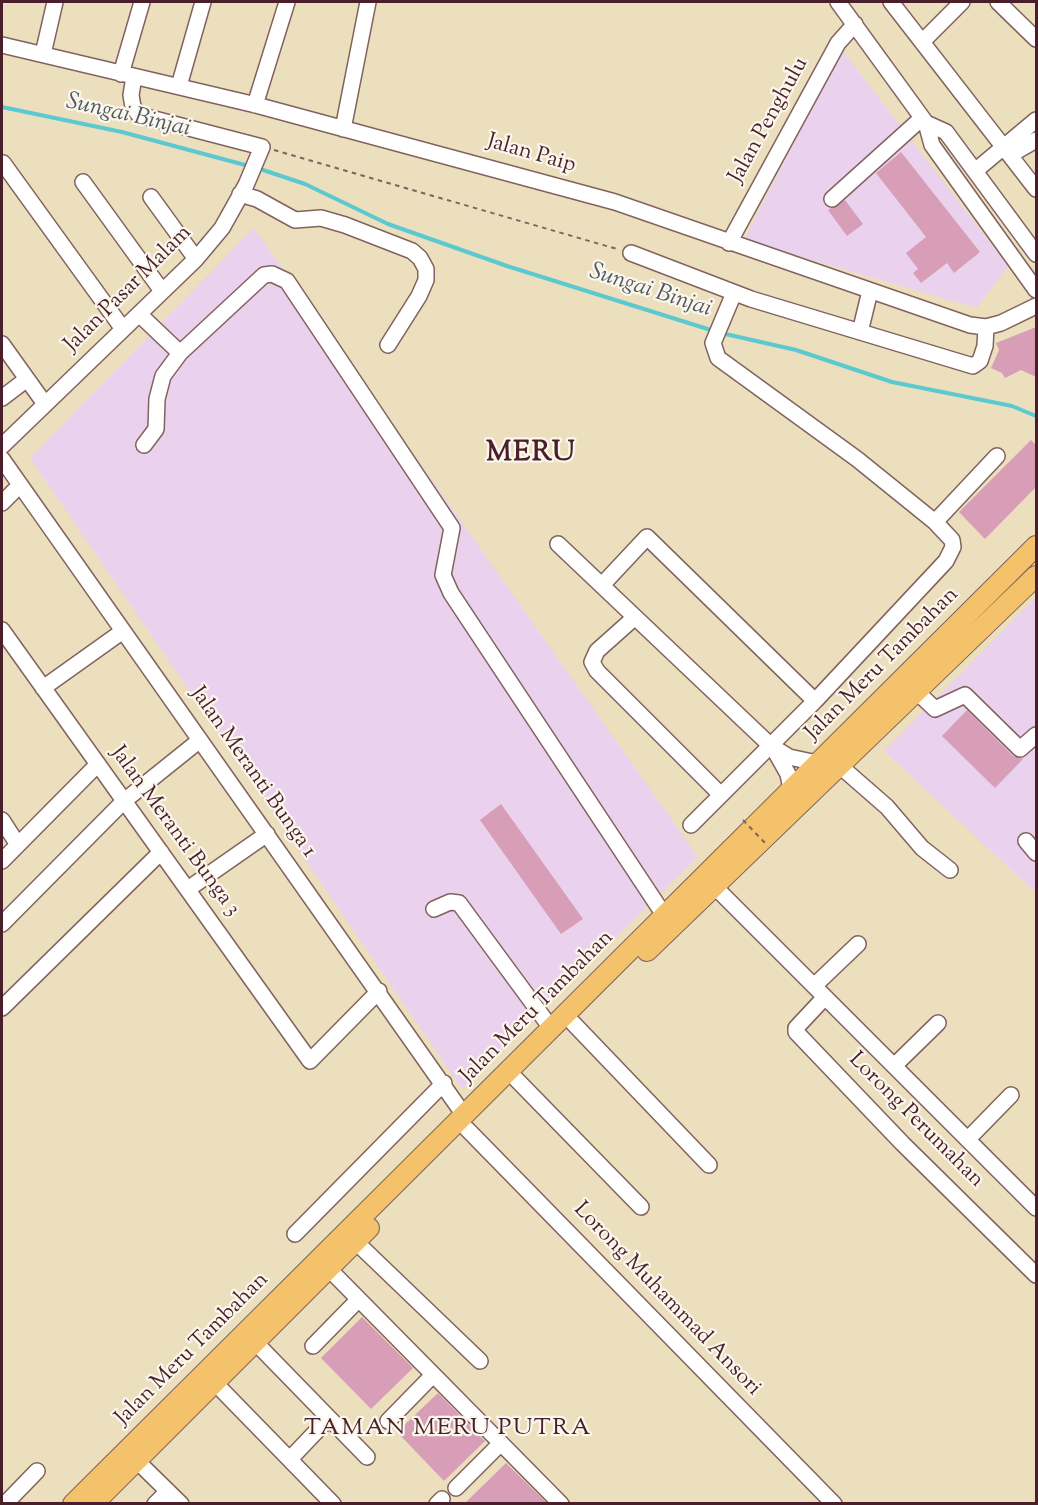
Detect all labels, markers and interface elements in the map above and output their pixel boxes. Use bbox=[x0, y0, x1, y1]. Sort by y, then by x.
street label: Jalan Penghulu bbox=[725, 54, 815, 188]
water label: Sungai Binjai bbox=[63, 89, 193, 145]
street label: Jalan Paip bbox=[484, 130, 578, 180]
street label: Jalan Pasar Malam bbox=[60, 221, 198, 359]
water label: Sungai Binjai bbox=[585, 259, 715, 325]
district label: MERU bbox=[486, 438, 576, 472]
street label: Jalan Meru Tambahan bbox=[801, 583, 965, 747]
street label: Jalan Meranti Bunga 1 bbox=[183, 682, 321, 864]
street label: Jalan Meranti Bunga 3 bbox=[103, 742, 245, 922]
street label: Jalan Meru Tambahan bbox=[456, 926, 620, 1090]
street label: Lorong Perumahan bbox=[842, 1048, 988, 1194]
street label: Lorong Muhammad Ansori bbox=[567, 1198, 765, 1402]
street label: Jalan Meru Tambahan bbox=[111, 1268, 275, 1432]
district label: TAMAN MERU PUTRA bbox=[304, 1416, 592, 1444]

